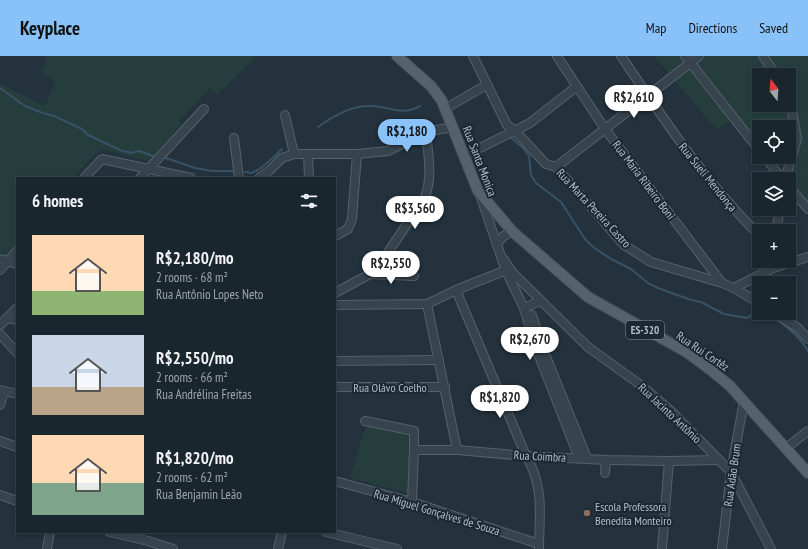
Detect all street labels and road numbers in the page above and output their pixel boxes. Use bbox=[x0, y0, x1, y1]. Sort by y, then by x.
street label: Rua Santa Monica bbox=[460, 124, 500, 198]
street label: Rua Maria Ribeiro Boni bbox=[609, 138, 679, 222]
street label: Rua Sueli Mendonça bbox=[676, 140, 740, 215]
street label: Rua Marta Pereira Castro bbox=[554, 165, 634, 251]
road number: ES-320 bbox=[626, 321, 664, 339]
street label: Rua Rui Cortêz bbox=[674, 328, 732, 374]
street label: Rua Olávo Coelho bbox=[353, 380, 427, 395]
street label: Rua Jacinto Antônio bbox=[635, 380, 705, 446]
street label: Rua Adão Brum bbox=[720, 442, 744, 507]
street label: Rua Coimbra bbox=[513, 447, 567, 465]
street label: Rua Miguel Gonçalves de Souza bbox=[372, 486, 502, 538]

